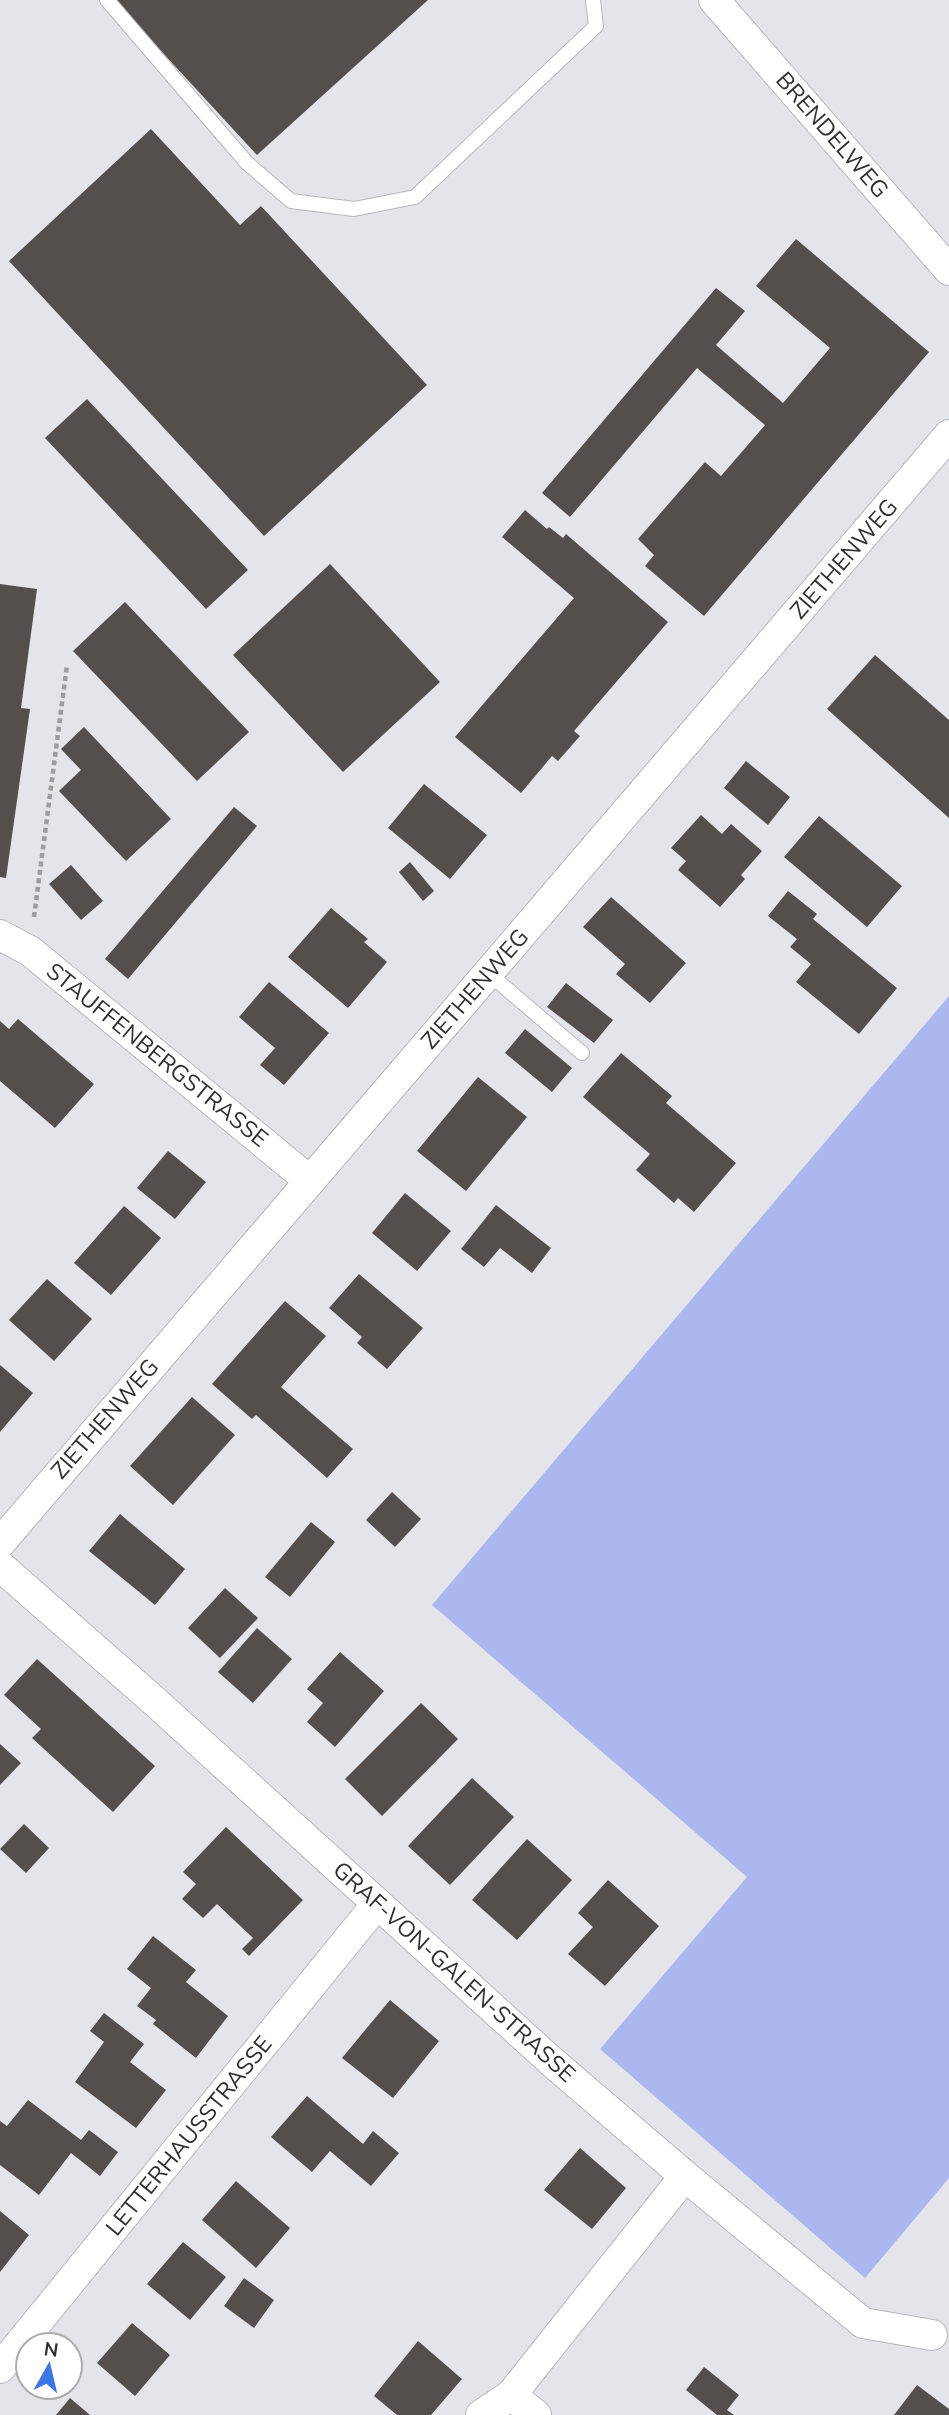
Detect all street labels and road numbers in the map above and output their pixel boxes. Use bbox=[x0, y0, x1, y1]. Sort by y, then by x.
street label: BRENDELWEG bbox=[769, 65, 895, 205]
street label: ZIETHENWEG bbox=[783, 492, 905, 626]
street label: ZIETHENWEG bbox=[414, 922, 536, 1056]
street label: STAUFFENBERGSTRASSE bbox=[40, 956, 274, 1154]
street label: ZIETHENWEG bbox=[44, 1352, 166, 1486]
street label: GRAF-VON-GALEN-STRASSE bbox=[326, 1855, 582, 2089]
street label: LETTERHAUSSTRASSE bbox=[99, 2030, 279, 2242]

